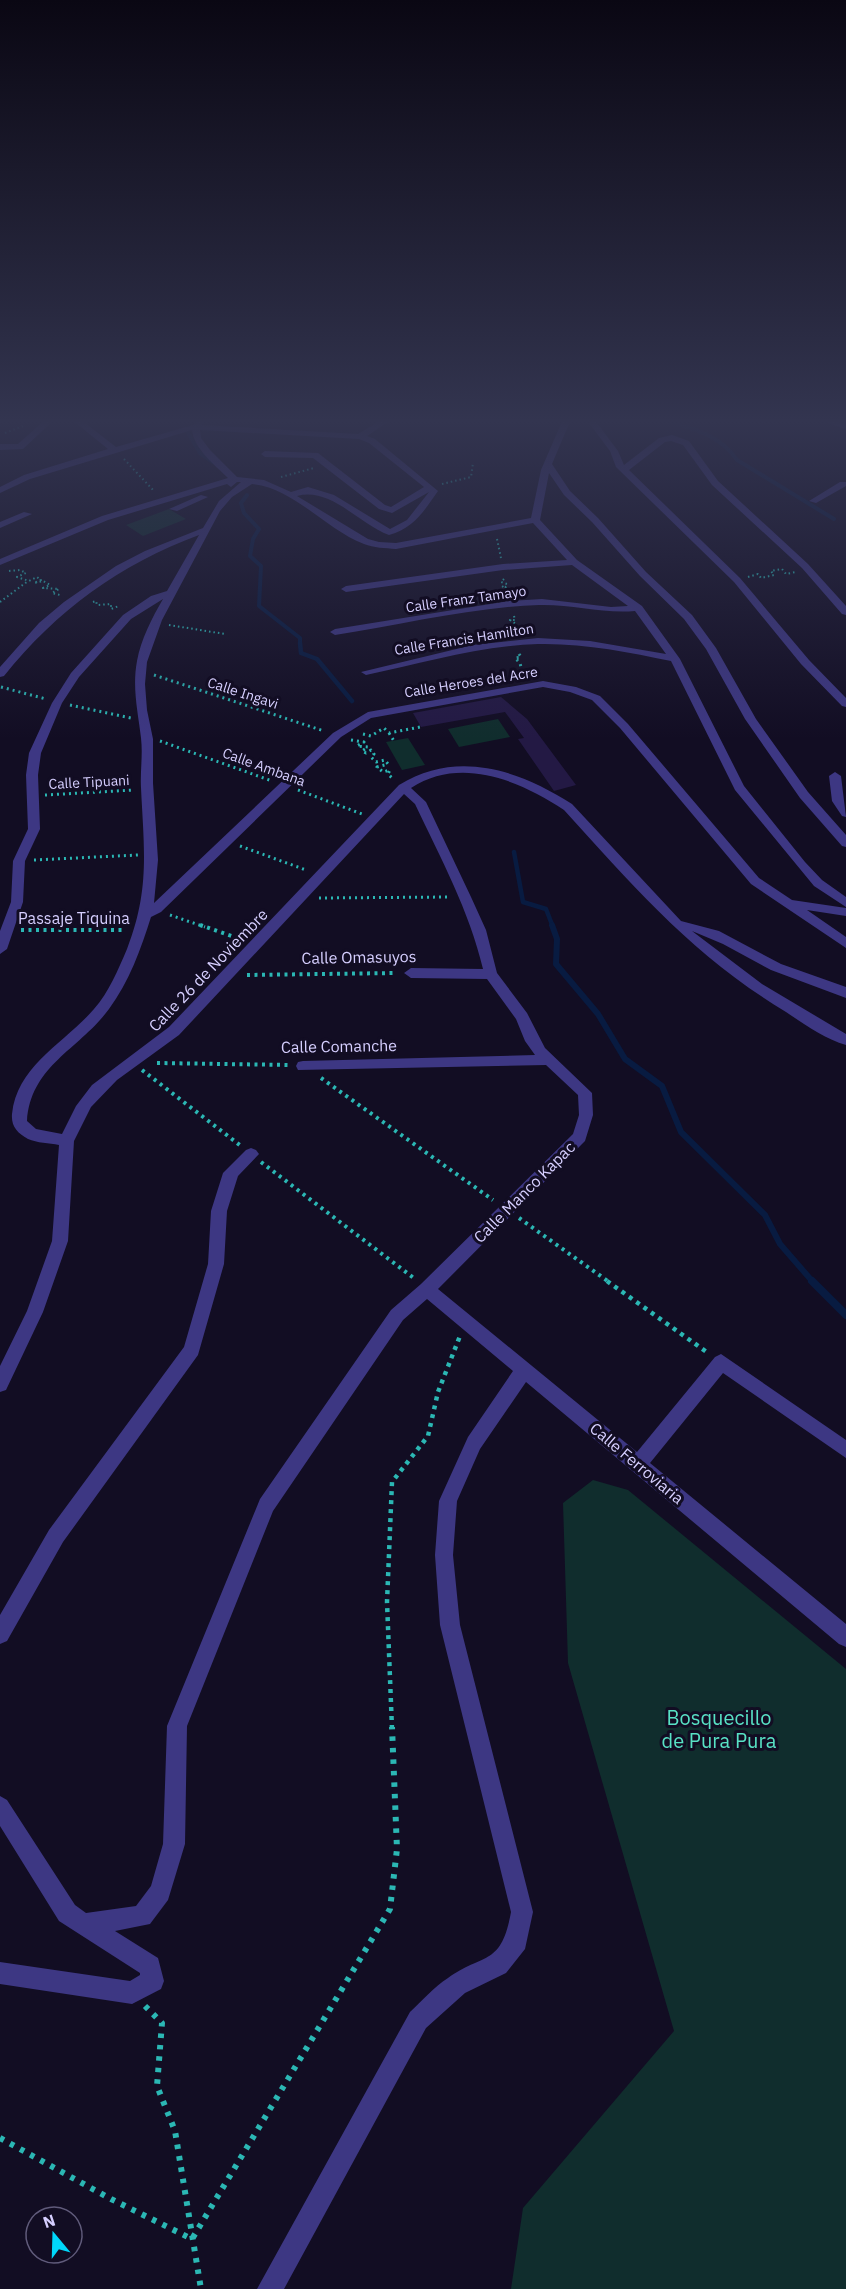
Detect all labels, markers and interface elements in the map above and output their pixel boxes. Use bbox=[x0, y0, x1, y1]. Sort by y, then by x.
street label: Calle Franz Tamayo bbox=[405, 582, 528, 616]
street label: Calle Francis Hamilton bbox=[393, 619, 535, 659]
street label: Calle Heroes del Acre bbox=[403, 663, 539, 701]
street label: Calle Ingavi bbox=[205, 673, 281, 713]
street label: Calle Ambana bbox=[220, 744, 308, 790]
street label: Calle Tipuani bbox=[48, 771, 130, 793]
street label: Calle 26 de Noviembre bbox=[144, 904, 272, 1036]
street label: Passaje Tiquina bbox=[18, 908, 130, 928]
street label: Calle Omasuyos bbox=[301, 946, 417, 968]
street label: Calle Comanche bbox=[281, 1035, 397, 1057]
street label: Calle Manco Kapac bbox=[469, 1137, 579, 1247]
street label: Calle Ferroviaria bbox=[586, 1418, 688, 1508]
park label: Bosquecillo de Pura Pura bbox=[662, 1704, 777, 1754]
north arrow bbox=[24, 2205, 84, 2265]
text: N bbox=[40, 2209, 58, 2232]

